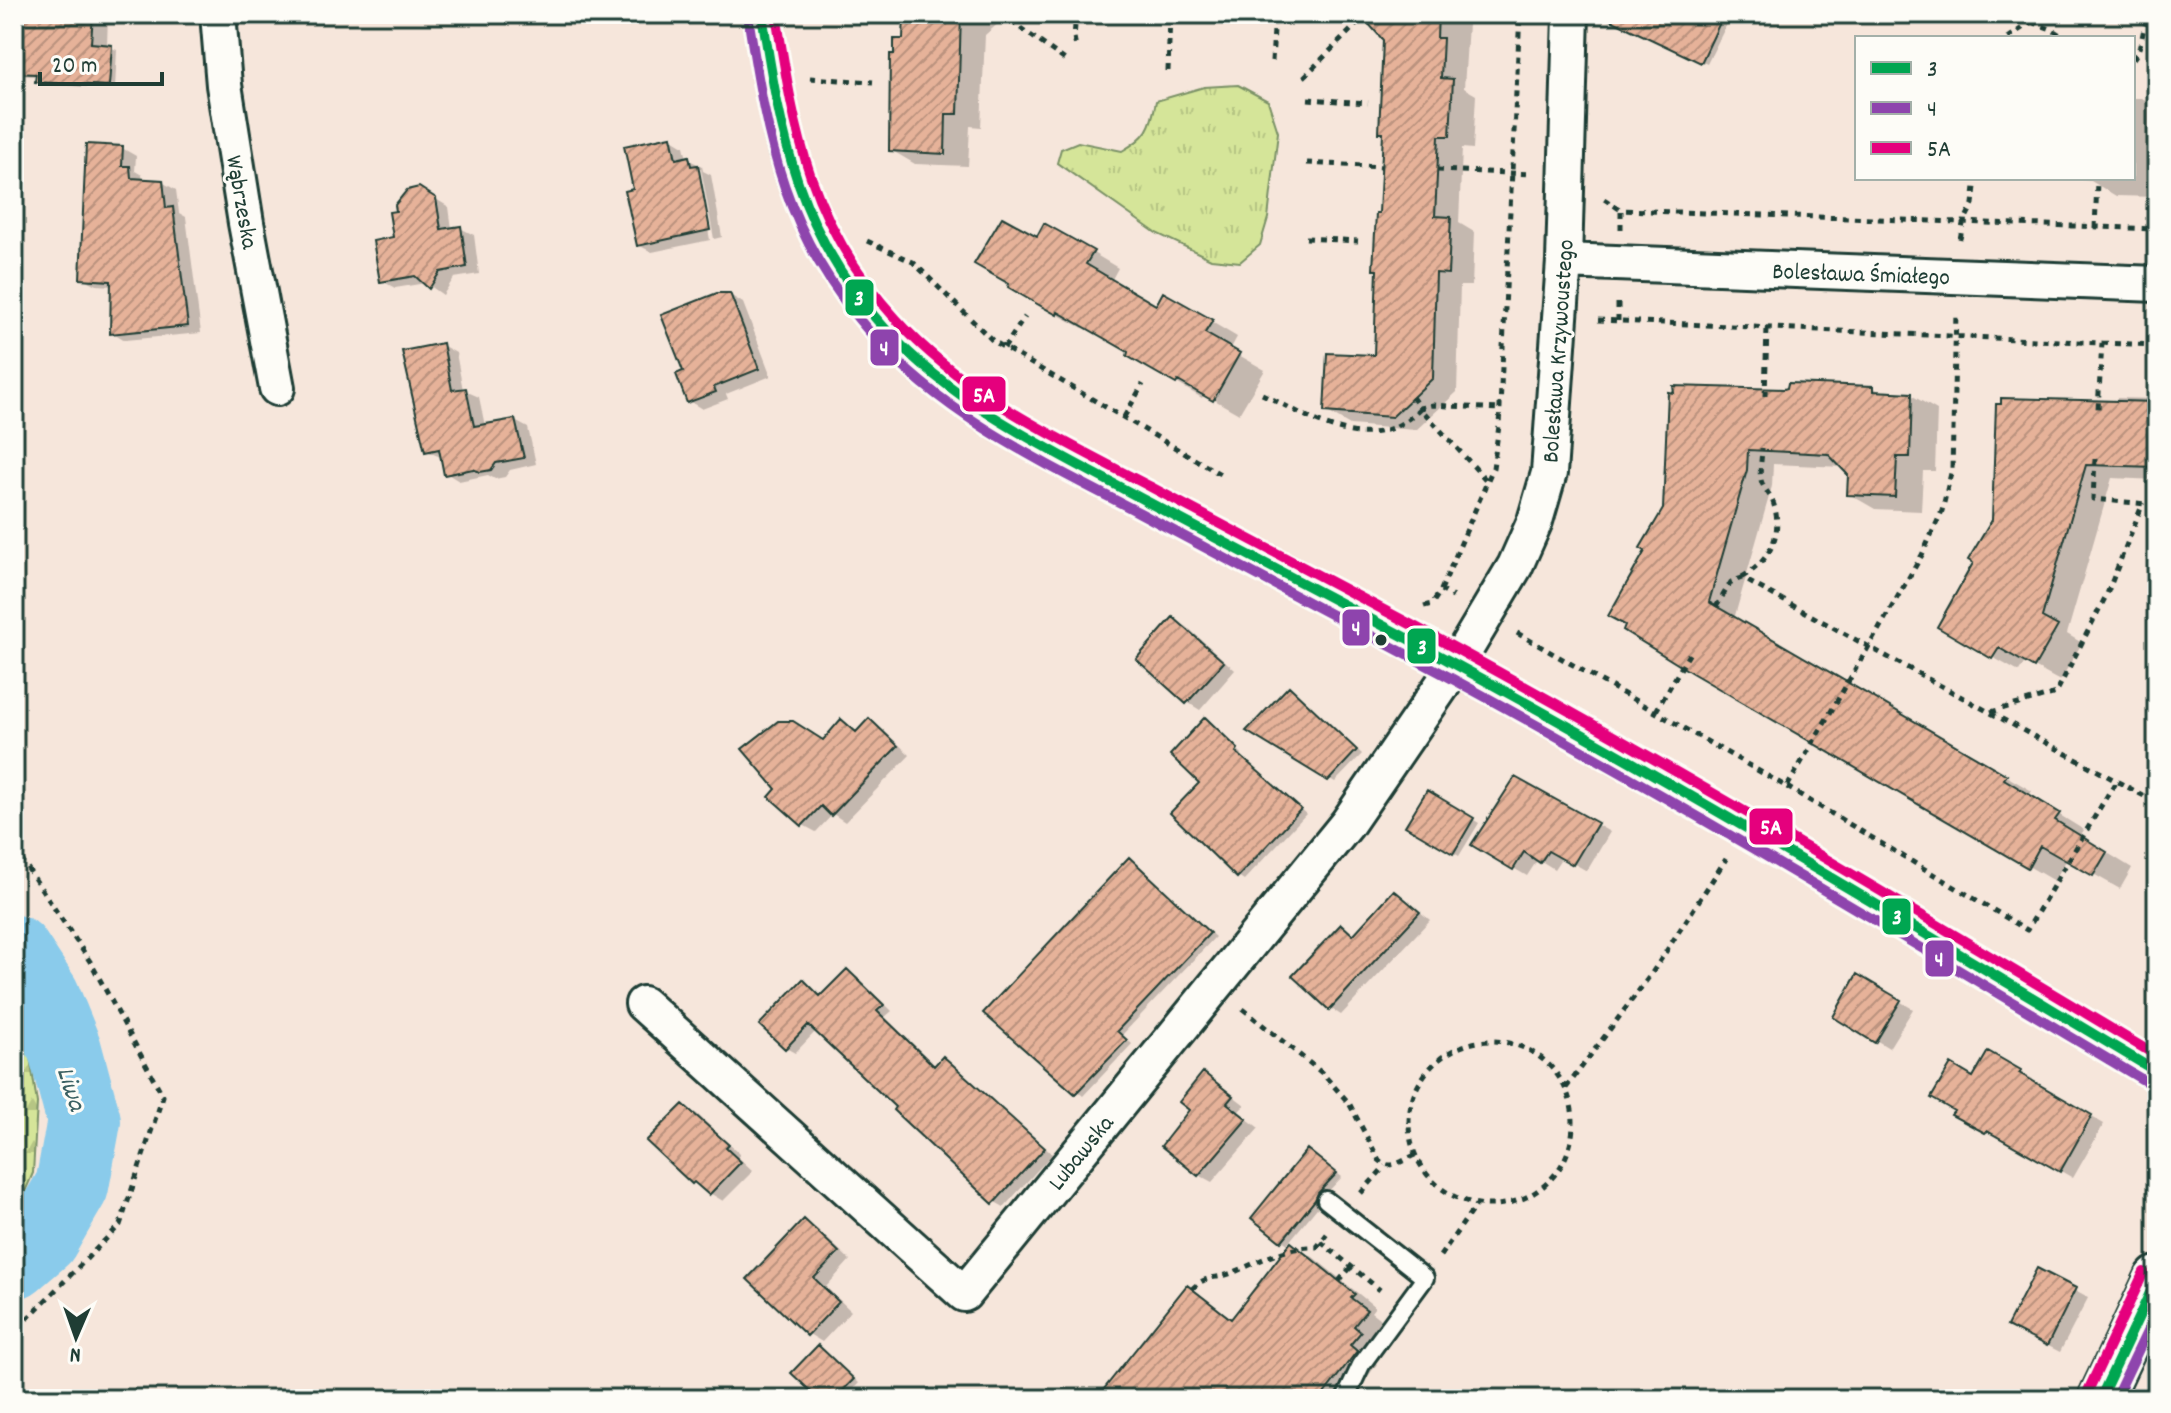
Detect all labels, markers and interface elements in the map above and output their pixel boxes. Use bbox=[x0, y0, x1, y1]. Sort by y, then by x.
scale bar bbox=[40, 36, 162, 86]
legend bbox=[1855, 36, 2135, 180]
text: 20 m bbox=[52, 50, 98, 84]
text: 3 bbox=[1927, 54, 1938, 88]
text: 4 bbox=[1927, 94, 1937, 128]
text: 5A bbox=[1927, 134, 1951, 168]
street label: Wąbrzeska bbox=[215, 153, 265, 253]
street label: Bolesława Krzywoustego bbox=[1535, 238, 1585, 464]
street label: Bolesława Śmiałego bbox=[1771, 256, 1950, 296]
line badge: 3 bbox=[844, 278, 875, 317]
text: 3 bbox=[854, 285, 864, 316]
line badge: 4 bbox=[869, 328, 900, 367]
text: 4 bbox=[879, 335, 889, 366]
line badge: 5A bbox=[961, 375, 1007, 413]
text: 5A bbox=[973, 382, 995, 413]
line badge: 4 bbox=[1341, 608, 1371, 647]
text: 4 bbox=[1351, 615, 1361, 646]
line badge: 3 bbox=[1406, 627, 1437, 665]
unlabelled marker bbox=[1373, 632, 1389, 648]
text: 3 bbox=[1417, 634, 1427, 665]
line badge: 5A bbox=[1748, 807, 1794, 846]
text: 5A bbox=[1760, 814, 1782, 845]
line badge: 3 bbox=[1881, 897, 1912, 936]
text: 3 bbox=[1892, 904, 1902, 935]
line badge: 4 bbox=[1924, 939, 1955, 978]
text: 4 bbox=[1934, 946, 1944, 977]
water label: Liwa bbox=[45, 1062, 95, 1118]
street label: Lubawska bbox=[1041, 1108, 1124, 1199]
north arrow bbox=[36, 1297, 116, 1377]
text: N bbox=[69, 1338, 81, 1369]

